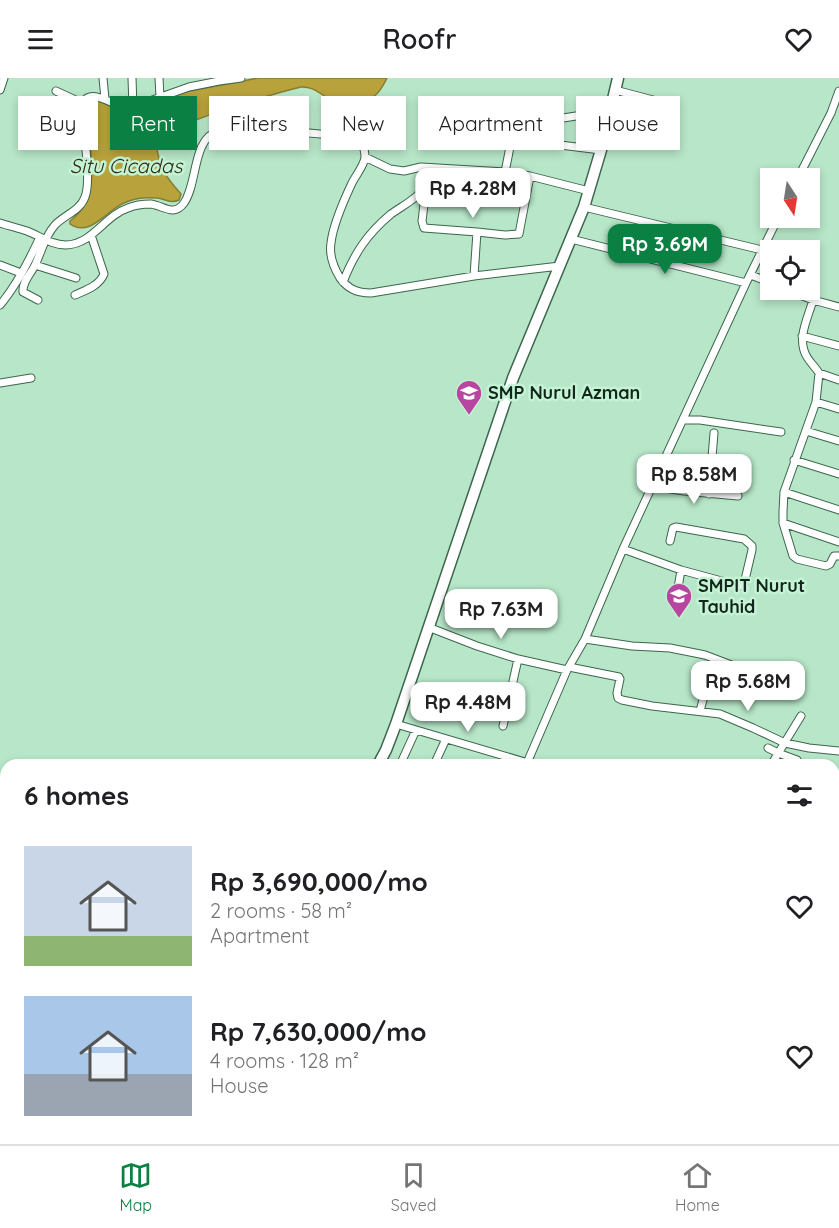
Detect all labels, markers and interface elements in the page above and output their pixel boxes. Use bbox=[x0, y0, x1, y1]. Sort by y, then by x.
text: Roofr bbox=[383, 22, 456, 56]
icon: menu bbox=[24, 23, 57, 56]
icon: heart bbox=[782, 23, 815, 56]
chip: Buy bbox=[18, 96, 98, 150]
chip: Rent bbox=[110, 96, 197, 150]
chip: Filters bbox=[209, 96, 309, 150]
chip: New bbox=[321, 96, 406, 150]
chip: Apartment bbox=[418, 96, 564, 150]
chip: House bbox=[576, 96, 680, 150]
water label: Situ Cicadas bbox=[70, 153, 184, 178]
pin: Rp 4.28M bbox=[411, 168, 535, 219]
north arrow bbox=[760, 168, 820, 228]
map controls bbox=[760, 168, 820, 300]
text: Rp 4.28M bbox=[429, 175, 517, 200]
pin: Rp 3.69M bbox=[603, 224, 727, 275]
text: Rp 3.69M bbox=[622, 231, 708, 256]
button: locate bbox=[760, 240, 820, 300]
school or university icon: SMP Nurul Azman bbox=[454, 378, 484, 416]
place label: SMP Nurul Azman bbox=[488, 381, 640, 404]
pin: Rp 8.58M bbox=[632, 454, 756, 505]
text: Rp 8.58M bbox=[651, 461, 737, 486]
place label: SMPIT Nurut Tauhid bbox=[698, 574, 805, 618]
school or university icon: SMPIT Nurut Tauhid bbox=[664, 581, 694, 619]
pin: Rp 7.63M bbox=[439, 589, 563, 640]
text: Rp 7.63M bbox=[459, 596, 543, 621]
pin: Rp 5.68M bbox=[686, 661, 810, 712]
text: Rp 5.68M bbox=[705, 668, 791, 693]
pin: Rp 4.48M bbox=[406, 682, 530, 733]
text: Rp 4.48M bbox=[424, 689, 512, 714]
text: 6 homes bbox=[24, 779, 129, 812]
icon: filters bbox=[783, 779, 816, 812]
text: Rp 3,690,000/mo bbox=[210, 865, 428, 898]
icon: home bbox=[72, 870, 144, 942]
icon: heart bbox=[783, 890, 816, 923]
text: 2 rooms · 58 m² bbox=[210, 898, 352, 923]
text: Apartment bbox=[210, 923, 310, 948]
text: Rp 7,630,000/mo bbox=[210, 1015, 426, 1048]
icon: home bbox=[72, 1020, 144, 1092]
icon: heart bbox=[783, 1040, 816, 1073]
text: 4 rooms · 128 m² bbox=[210, 1048, 359, 1073]
text: House bbox=[210, 1073, 269, 1098]
tab: Map bbox=[119, 1159, 152, 1215]
tab: Saved bbox=[391, 1159, 436, 1215]
tab: Home bbox=[675, 1159, 720, 1215]

